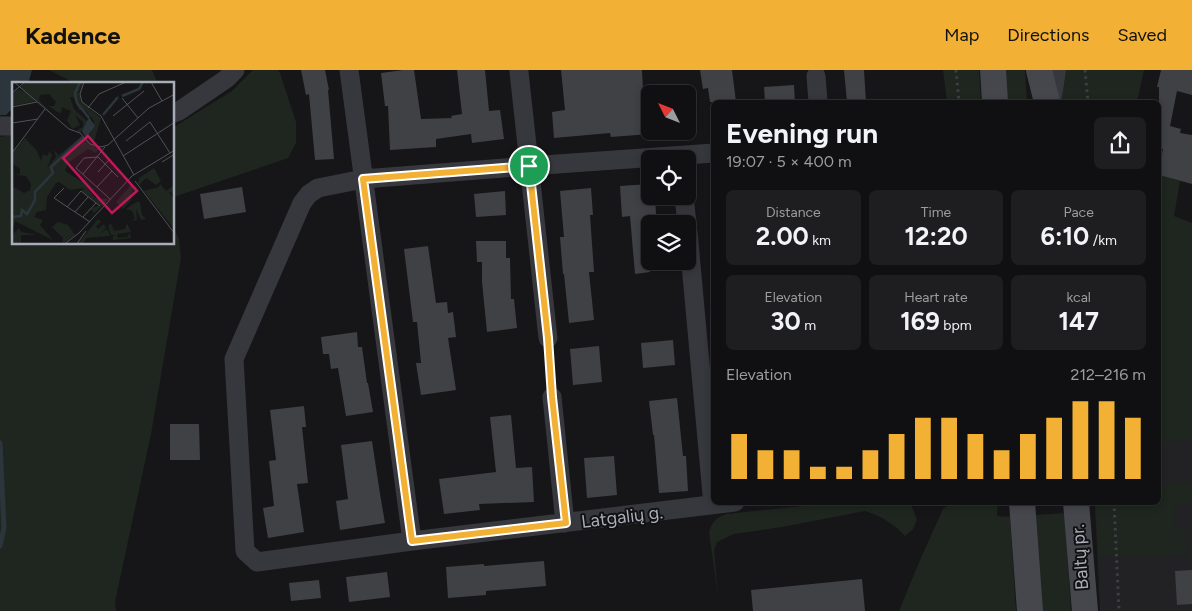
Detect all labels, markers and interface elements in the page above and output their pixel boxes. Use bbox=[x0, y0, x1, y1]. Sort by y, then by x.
text: Kadence bbox=[25, 21, 121, 50]
text: Map bbox=[944, 24, 979, 46]
text: Directions bbox=[1007, 24, 1089, 46]
text: Saved bbox=[1117, 24, 1167, 46]
inset map bbox=[12, 82, 175, 245]
north arrow bbox=[641, 85, 696, 140]
map controls bbox=[641, 85, 696, 270]
text: Evening run bbox=[726, 116, 878, 150]
button: share bbox=[1094, 117, 1146, 169]
pin bbox=[508, 145, 550, 187]
button: locate bbox=[641, 150, 696, 205]
icon: arrive bbox=[515, 152, 543, 180]
text: 19:07 · 5 × 400 m bbox=[726, 152, 852, 171]
text: Distance bbox=[766, 204, 821, 221]
text: Time bbox=[921, 204, 951, 221]
text: Pace bbox=[1064, 204, 1094, 221]
button: layers bbox=[641, 215, 696, 270]
text: 2.00 bbox=[756, 221, 809, 251]
text: 12:20 bbox=[904, 221, 968, 251]
text: 6:10 bbox=[1040, 221, 1089, 251]
text: km bbox=[809, 232, 831, 249]
text: /km bbox=[1089, 232, 1117, 249]
text: Elevation bbox=[765, 289, 822, 306]
text: Heart rate bbox=[904, 289, 968, 306]
text: kcal bbox=[1066, 289, 1091, 306]
text: 30 bbox=[771, 306, 801, 336]
text: 169 bbox=[900, 306, 940, 336]
text: 147 bbox=[1059, 306, 1099, 336]
text: m bbox=[801, 317, 816, 334]
text: bpm bbox=[940, 317, 972, 334]
text: Elevation bbox=[726, 365, 792, 384]
text: 212–216 m bbox=[1071, 365, 1146, 384]
street label: Latgalių g. bbox=[580, 501, 664, 533]
street label: Baltų pr. bbox=[1067, 523, 1093, 591]

